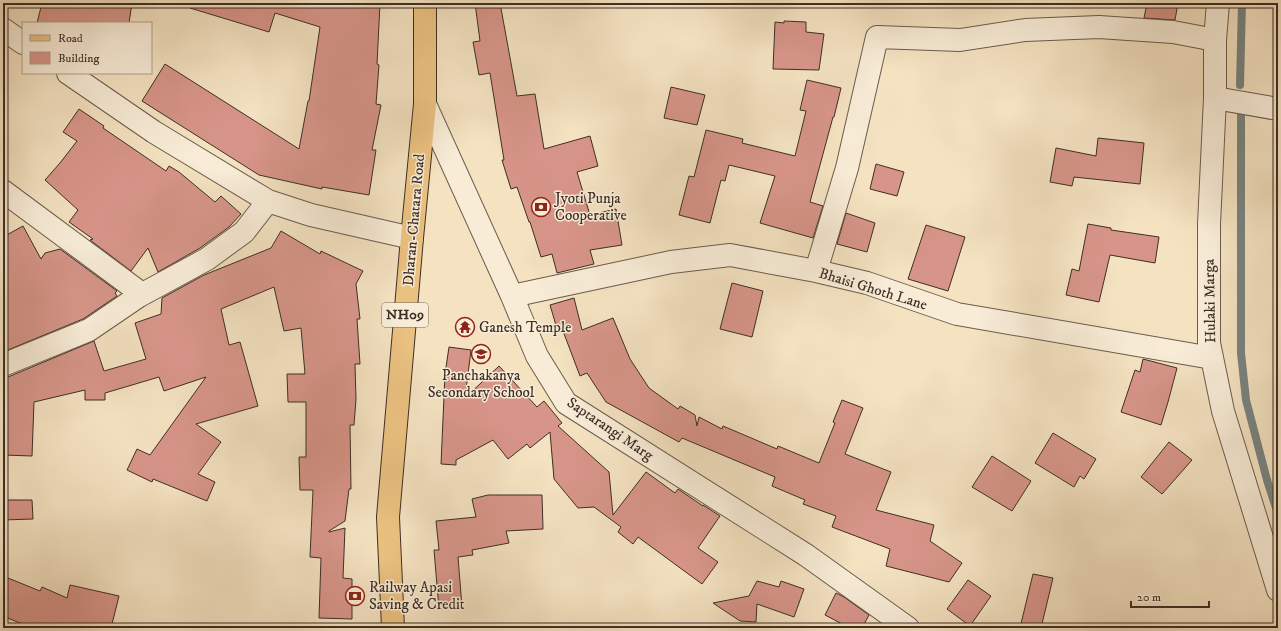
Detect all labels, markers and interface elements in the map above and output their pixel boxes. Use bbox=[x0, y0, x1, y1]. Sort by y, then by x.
legend bbox=[22, 22, 152, 74]
text: Road bbox=[58, 31, 83, 46]
text: Building bbox=[58, 51, 99, 66]
street label: Dharan-Chatara Road bbox=[399, 153, 429, 287]
place label: Jyoti Punja Cooperative bbox=[553, 189, 627, 225]
bank icon: Jyoti Punja Cooperative bbox=[530, 196, 552, 218]
street label: Hulaki Marga bbox=[1200, 258, 1220, 343]
street label: Bhaisi Ghoth Lane bbox=[817, 263, 929, 315]
road number: NH09 bbox=[382, 303, 428, 327]
temple icon: Ganesh Temple bbox=[454, 316, 476, 338]
place label: Ganesh Temple bbox=[479, 318, 571, 337]
school or university icon: Panchakanya Secondary School bbox=[470, 343, 492, 365]
place label: Panchakanya Secondary School bbox=[428, 366, 535, 402]
street label: Saptarangi Marg bbox=[563, 393, 657, 465]
place label: Railway Apasi Saving & Credit bbox=[369, 578, 465, 614]
scale bar bbox=[1131, 583, 1209, 609]
bank icon: Railway Apasi Saving & Credit bbox=[344, 585, 366, 607]
text: 20 m bbox=[1137, 590, 1161, 605]

